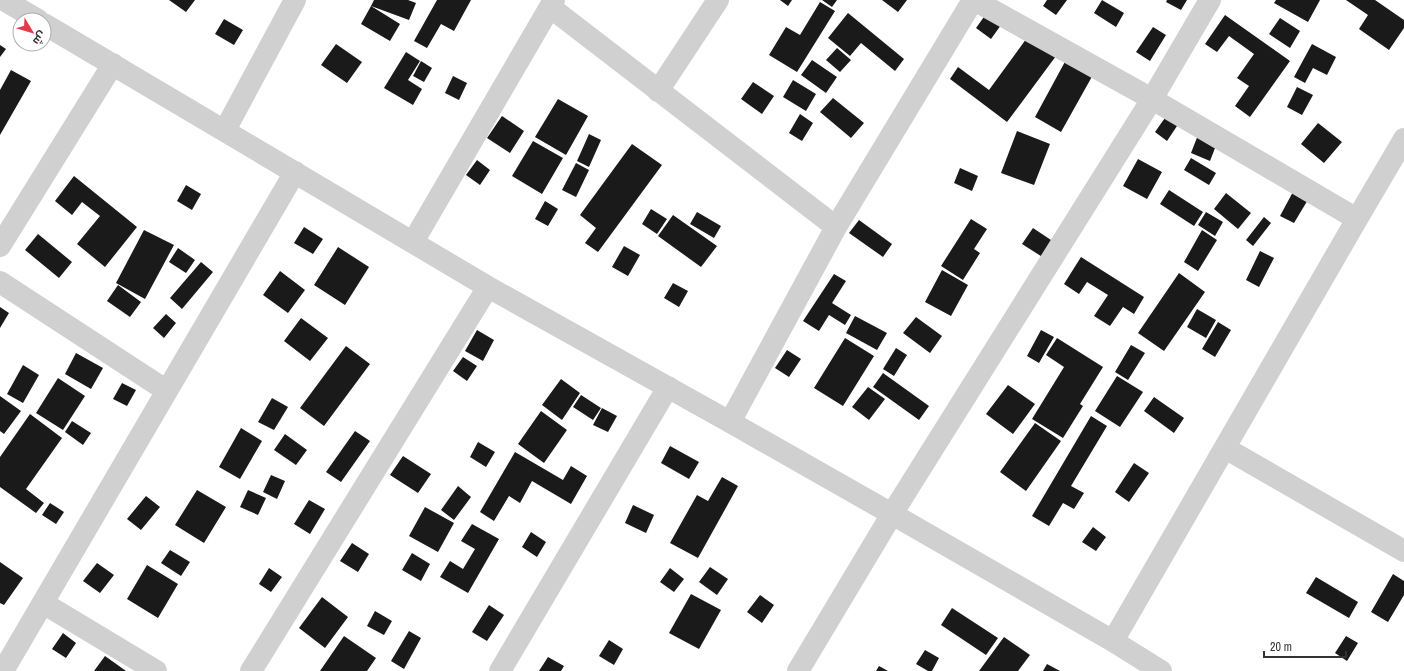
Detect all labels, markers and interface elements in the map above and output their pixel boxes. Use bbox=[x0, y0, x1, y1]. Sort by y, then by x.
north arrow bbox=[12, 12, 52, 52]
text: ش bbox=[30, 28, 50, 48]
scale bar bbox=[1264, 633, 1346, 659]
text: 20 m bbox=[1270, 639, 1292, 655]

